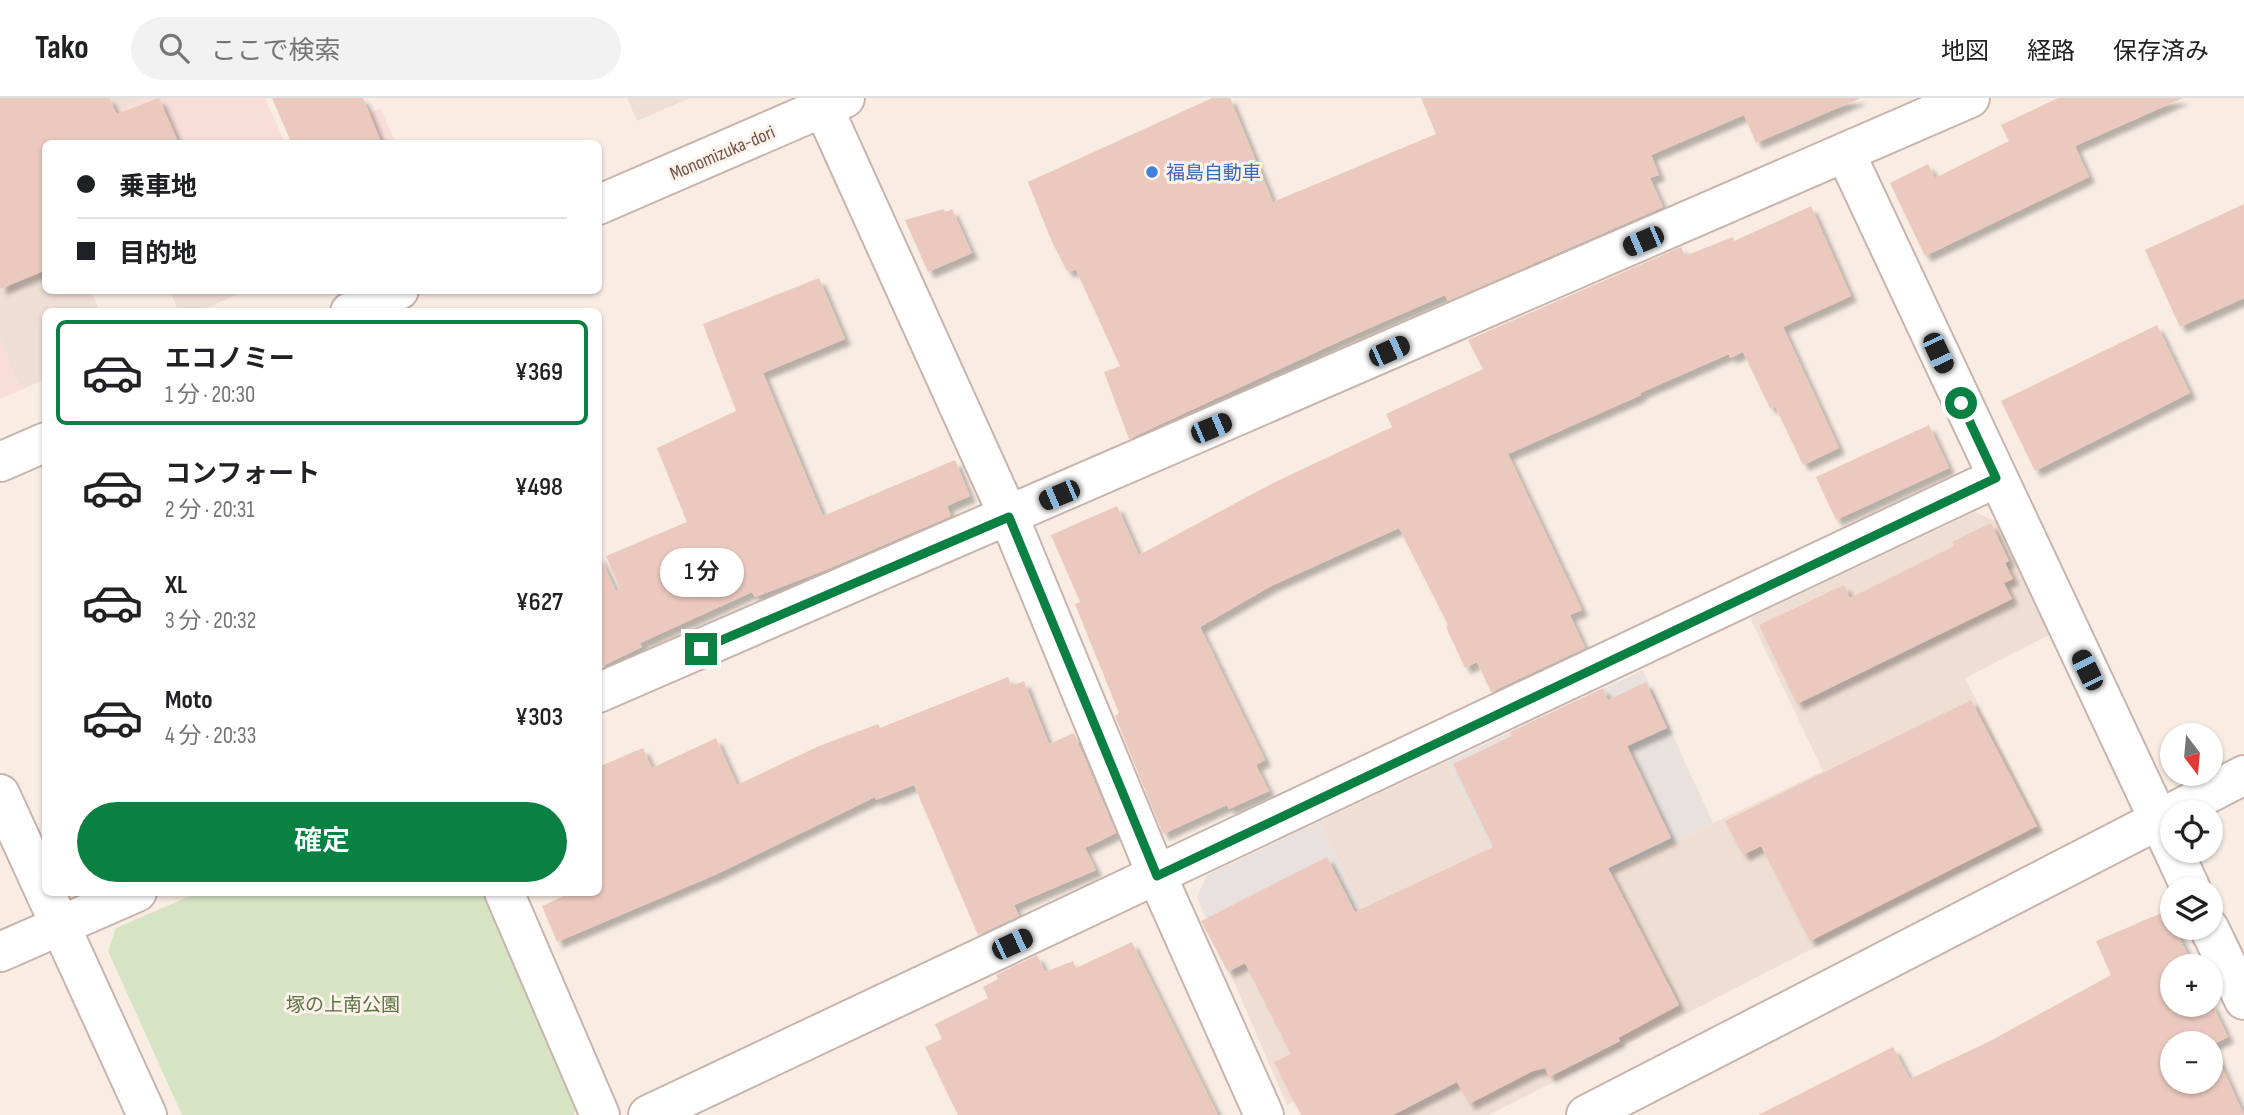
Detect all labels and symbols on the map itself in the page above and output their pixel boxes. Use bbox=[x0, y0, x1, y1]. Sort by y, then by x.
street label: Monomizuka-dori bbox=[667, 121, 779, 186]
place label: 福島自動車 bbox=[1166, 162, 1261, 185]
marker: 福島自動車 bbox=[1144, 164, 1160, 180]
car bbox=[1620, 223, 1667, 259]
car bbox=[1920, 330, 1957, 376]
car bbox=[1366, 333, 1413, 369]
route start bbox=[1945, 387, 1977, 419]
car bbox=[1188, 410, 1235, 446]
car bbox=[1036, 477, 1083, 513]
callout: 1 分 bbox=[659, 547, 743, 596]
route end bbox=[685, 633, 717, 665]
car bbox=[2069, 647, 2106, 693]
north arrow bbox=[2160, 723, 2222, 786]
car bbox=[989, 926, 1036, 962]
park label: 塚の上南公園 bbox=[286, 994, 400, 1017]

